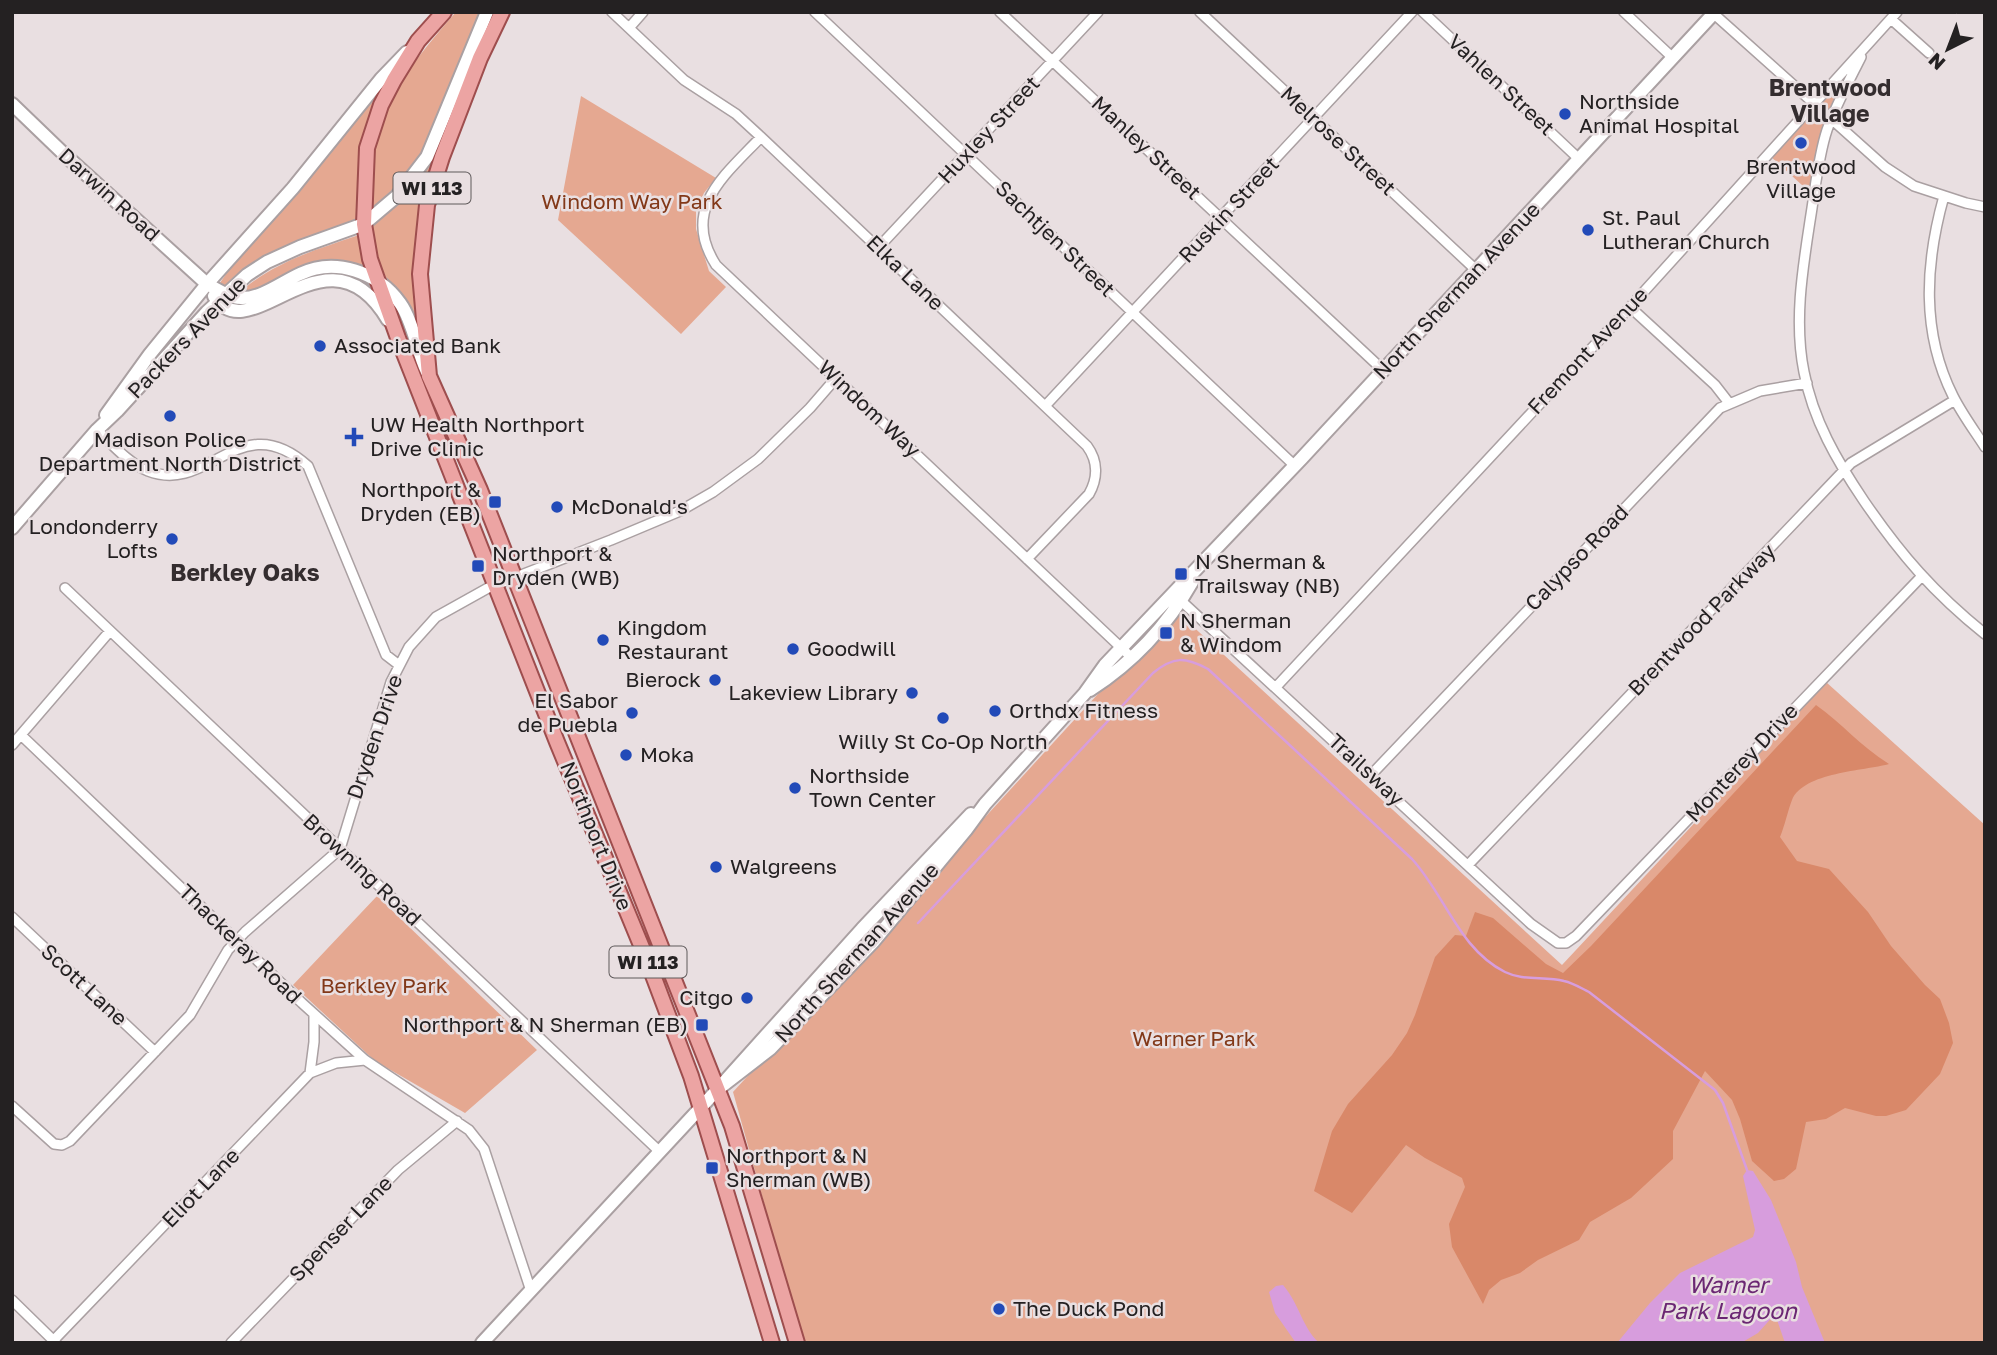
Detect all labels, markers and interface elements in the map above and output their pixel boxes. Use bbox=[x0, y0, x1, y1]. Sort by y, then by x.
north arrow bbox=[1913, 14, 1983, 84]
street label: Vahlen Street bbox=[1443, 28, 1561, 140]
text: N bbox=[1923, 49, 1949, 75]
street label: Huxley Street bbox=[932, 70, 1045, 189]
district label: Brentwood Village bbox=[1769, 73, 1891, 127]
street label: Melrose Street bbox=[1276, 80, 1402, 200]
place label: Northside Animal Hospital bbox=[1579, 88, 1739, 138]
street label: Manley Street bbox=[1087, 90, 1207, 205]
marker: Northside Animal Hospital bbox=[1557, 106, 1573, 122]
marker: Brentwood Village bbox=[1793, 135, 1809, 151]
street label: Darwin Road bbox=[54, 142, 166, 247]
street label: Ruskin Street bbox=[1173, 151, 1284, 268]
place label: Brentwood Village bbox=[1746, 153, 1856, 203]
road number: WI 113 bbox=[394, 172, 471, 204]
street label: Sachtjen Street bbox=[991, 175, 1121, 302]
park label: Windom Way Park bbox=[541, 188, 723, 214]
street label: North Sherman Avenue bbox=[1367, 196, 1545, 384]
place label: St. Paul Lutheran Church bbox=[1602, 204, 1770, 254]
marker: St. Paul Lutheran Church bbox=[1580, 222, 1596, 238]
street label: Elka Lane bbox=[862, 229, 950, 315]
street label: Packers Avenue bbox=[122, 271, 251, 404]
street label: Fremont Avenue bbox=[1522, 281, 1653, 419]
place label: Associated Bank bbox=[334, 332, 501, 358]
marker: Associated Bank bbox=[312, 338, 328, 354]
street label: Windom Way bbox=[813, 354, 926, 462]
marker: Madison Police Department North District bbox=[162, 408, 178, 424]
place label: UW Health Northport Drive Clinic bbox=[370, 411, 585, 461]
place label: Madison Police Department North District bbox=[38, 426, 302, 476]
marker: UW Health Northport Drive Clinic bbox=[344, 427, 364, 447]
place label: Northport & Dryden (EB) bbox=[360, 476, 481, 526]
place label: McDonald's bbox=[571, 493, 688, 519]
marker: Northport & Dryden (EB) bbox=[487, 494, 503, 510]
marker: McDonald's bbox=[549, 499, 565, 515]
street label: Calypso Road bbox=[1519, 499, 1633, 616]
place label: Londonderry Lofts bbox=[28, 513, 158, 563]
marker: Londonderry Lofts bbox=[164, 531, 180, 547]
street label: Brentwood Parkway bbox=[1622, 538, 1781, 701]
place label: Northport & Dryden (WB) bbox=[492, 540, 620, 590]
place label: N Sherman & Trailsway (NB) bbox=[1195, 548, 1341, 598]
district label: Berkley Oaks bbox=[170, 558, 320, 586]
marker: Northport & Dryden (WB) bbox=[470, 558, 486, 574]
marker: N Sherman & Trailsway (NB) bbox=[1173, 566, 1189, 582]
place label: N Sherman & Windom bbox=[1180, 607, 1291, 657]
place label: Kingdom Restaurant bbox=[617, 614, 728, 664]
marker: N Sherman & Windom bbox=[1158, 625, 1174, 641]
marker: Kingdom Restaurant bbox=[595, 632, 611, 648]
place label: Goodwill bbox=[807, 635, 896, 661]
marker: Goodwill bbox=[785, 641, 801, 657]
place label: Bierock bbox=[625, 666, 701, 692]
street label: Dryden Drive bbox=[341, 671, 408, 802]
marker: Bierock bbox=[707, 672, 723, 688]
place label: Lakeview Library bbox=[728, 679, 898, 705]
marker: Lakeview Library bbox=[904, 685, 920, 701]
place label: El Sabor de Puebla bbox=[518, 687, 618, 737]
place label: Orthdx Fitness bbox=[1009, 697, 1158, 723]
street label: Monterey Drive bbox=[1680, 698, 1803, 827]
marker: Orthdx Fitness bbox=[987, 703, 1003, 719]
marker: El Sabor de Puebla bbox=[624, 705, 640, 721]
marker: Willy St Co-Op North bbox=[935, 710, 951, 726]
place label: Willy St Co-Op North bbox=[838, 728, 1048, 754]
street label: Trailsway bbox=[1323, 728, 1410, 811]
place label: Moka bbox=[640, 741, 694, 767]
marker: Moka bbox=[618, 747, 634, 763]
street label: Northport Drive bbox=[555, 757, 639, 914]
place label: Northside Town Center bbox=[809, 762, 936, 812]
marker: Northside Town Center bbox=[787, 780, 803, 796]
street label: Browning Road bbox=[298, 808, 427, 931]
place label: Walgreens bbox=[730, 853, 837, 879]
street label: North Sherman Avenue bbox=[769, 857, 944, 1048]
marker: Walgreens bbox=[708, 859, 724, 875]
street label: Thackeray Road bbox=[174, 878, 308, 1008]
street label: Scott Lane bbox=[36, 938, 133, 1031]
road number: WI 113 bbox=[610, 946, 686, 978]
park label: Berkley Park bbox=[320, 972, 448, 998]
place label: Citgo bbox=[679, 984, 733, 1010]
marker: Citgo bbox=[739, 990, 755, 1006]
place label: Northport & N Sherman (EB) bbox=[403, 1011, 688, 1037]
marker: Northport & N Sherman (EB) bbox=[694, 1017, 710, 1033]
park label: Warner Park bbox=[1132, 1025, 1256, 1051]
street label: Eliot Lane bbox=[156, 1142, 245, 1233]
place label: Northport & N Sherman (WB) bbox=[726, 1142, 872, 1192]
marker: Northport & N Sherman (WB) bbox=[704, 1160, 720, 1176]
street label: Spenser Lane bbox=[283, 1170, 397, 1287]
water label: Warner Park Lagoon bbox=[1659, 1270, 1798, 1324]
place label: The Duck Pond bbox=[1013, 1295, 1164, 1321]
marker: The Duck Pond bbox=[991, 1301, 1007, 1317]

